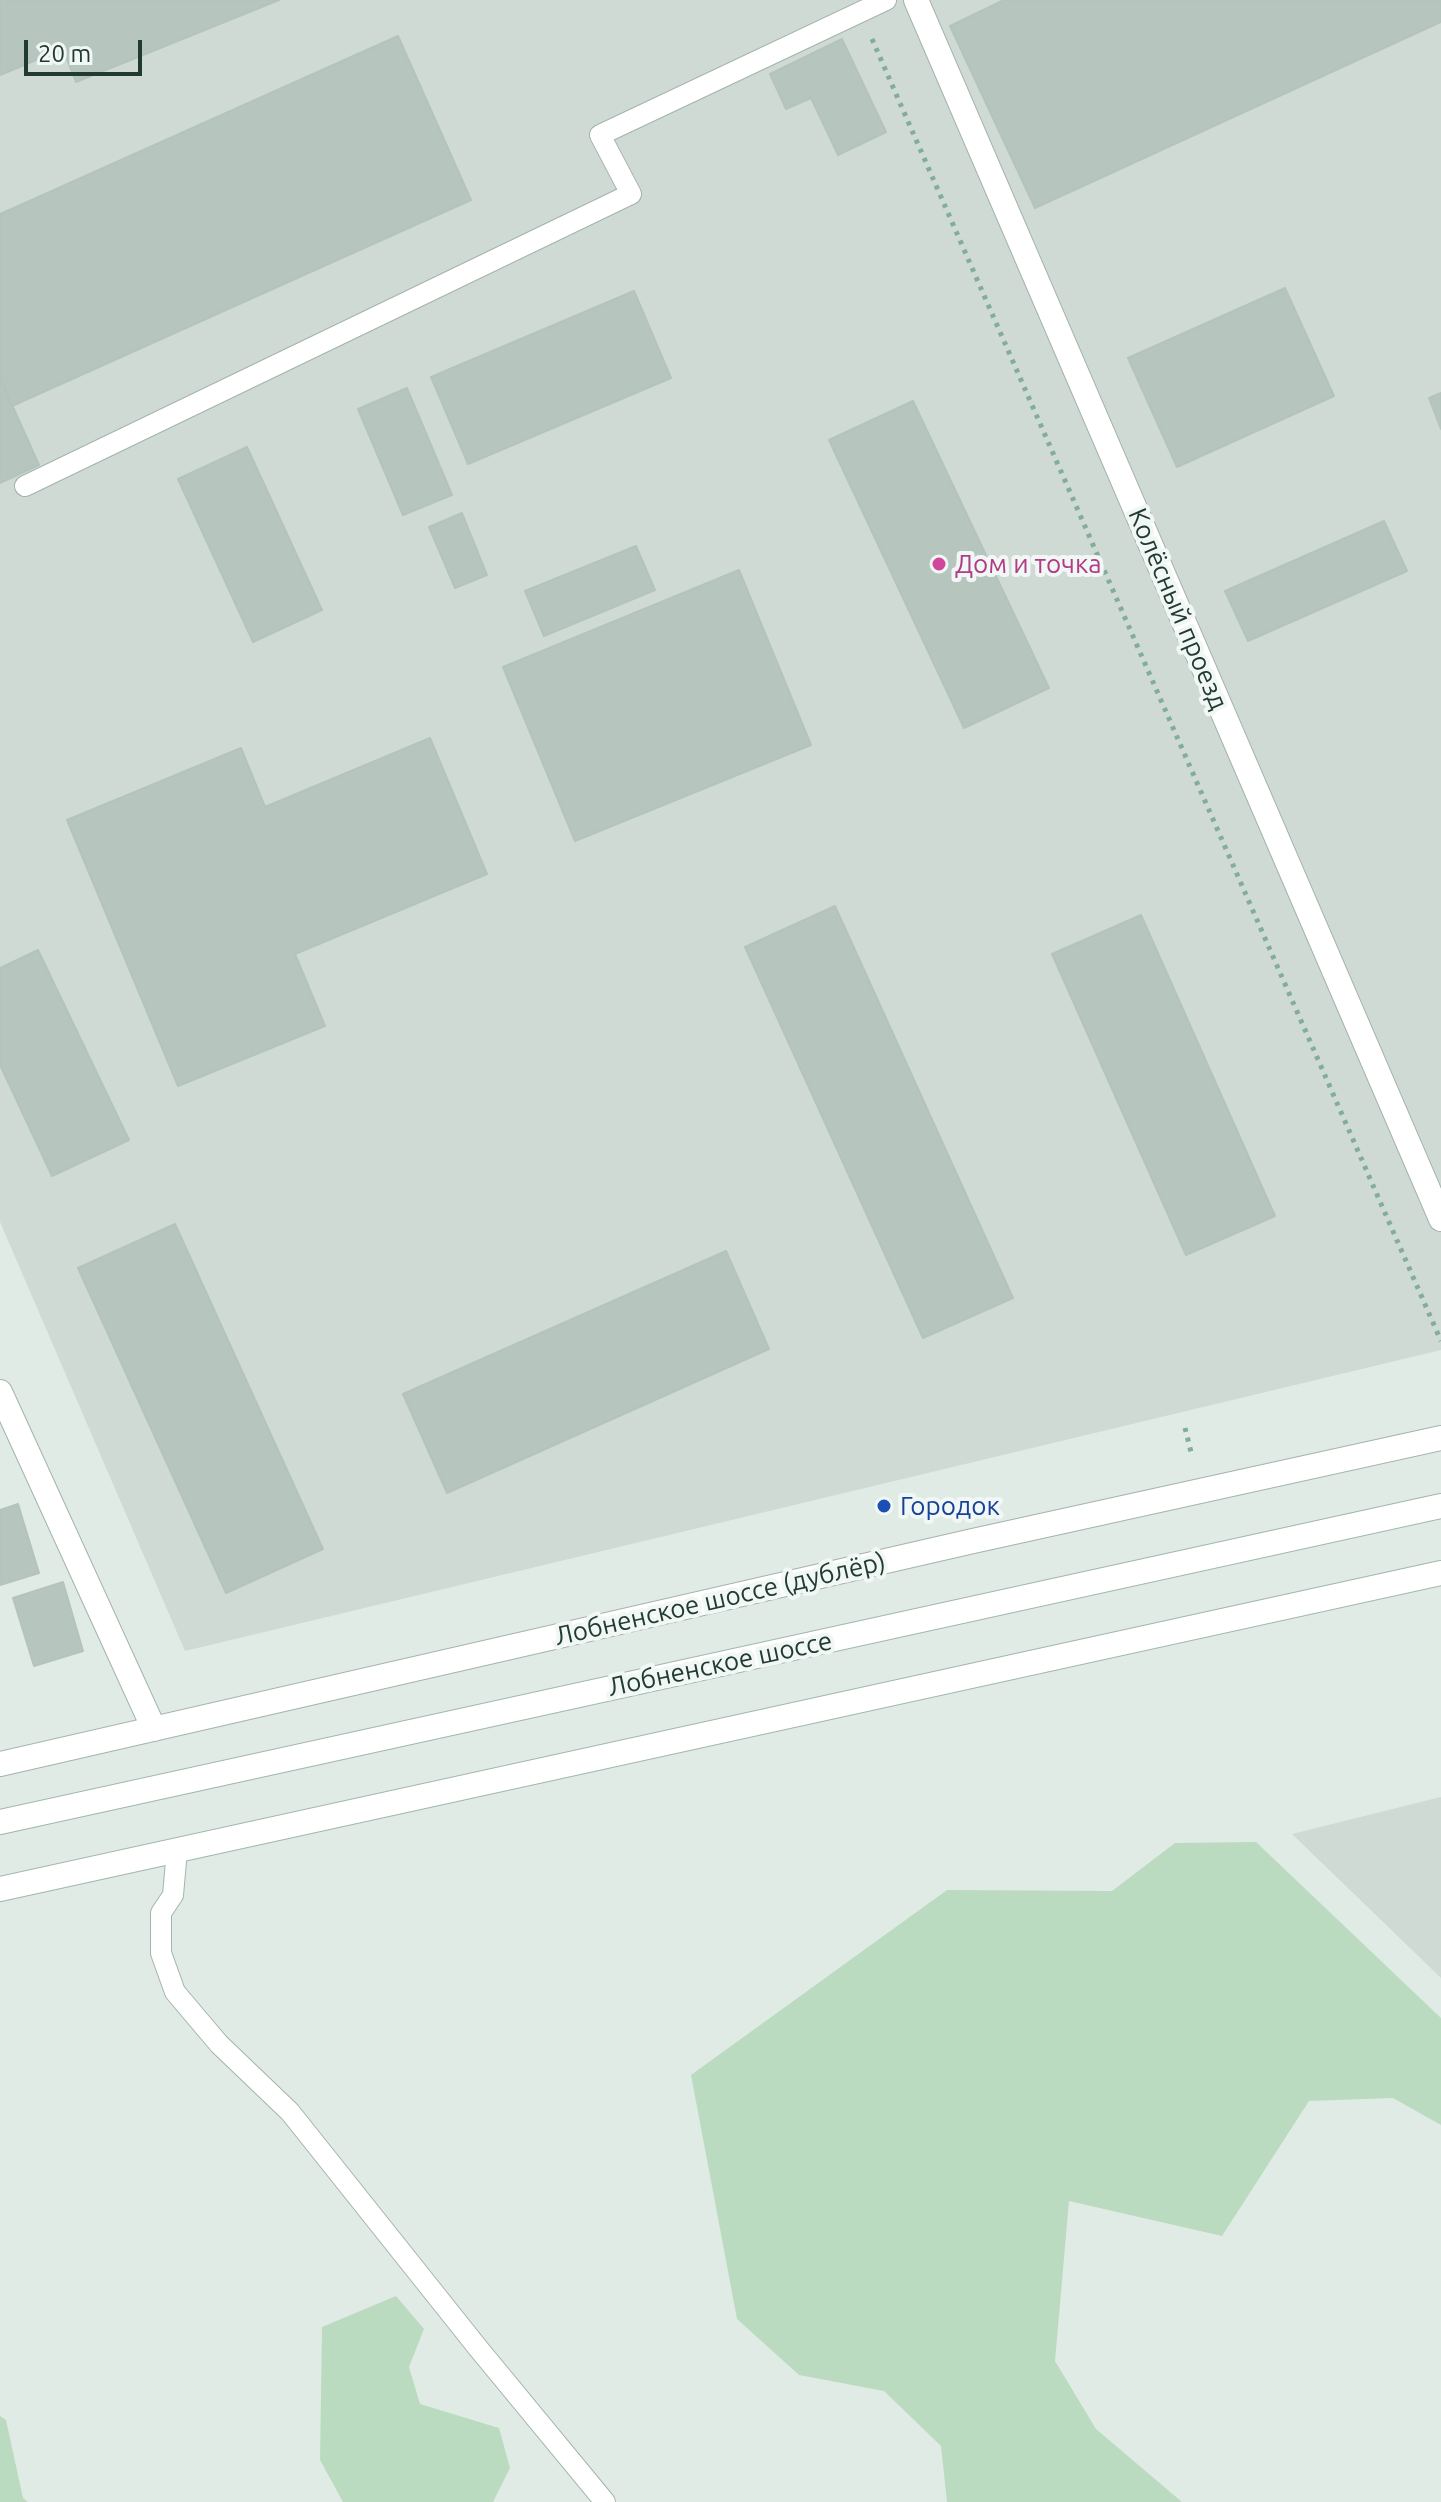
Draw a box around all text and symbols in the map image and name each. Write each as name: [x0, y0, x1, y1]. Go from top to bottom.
scale bar: [28, 24, 146, 74]
text: 20 m: [38, 40, 91, 67]
street label: Колёсный проезд: [1122, 504, 1234, 714]
place label: Дом и точка: [955, 548, 1102, 580]
marker: Дом и точка: [930, 555, 948, 573]
place label: Городок: [900, 1490, 1000, 1522]
marker: Городок: [875, 1497, 893, 1515]
street label: Лобненское шоссе (дублёр): [551, 1546, 889, 1652]
street label: Лобненское шоссе: [605, 1625, 835, 1703]

